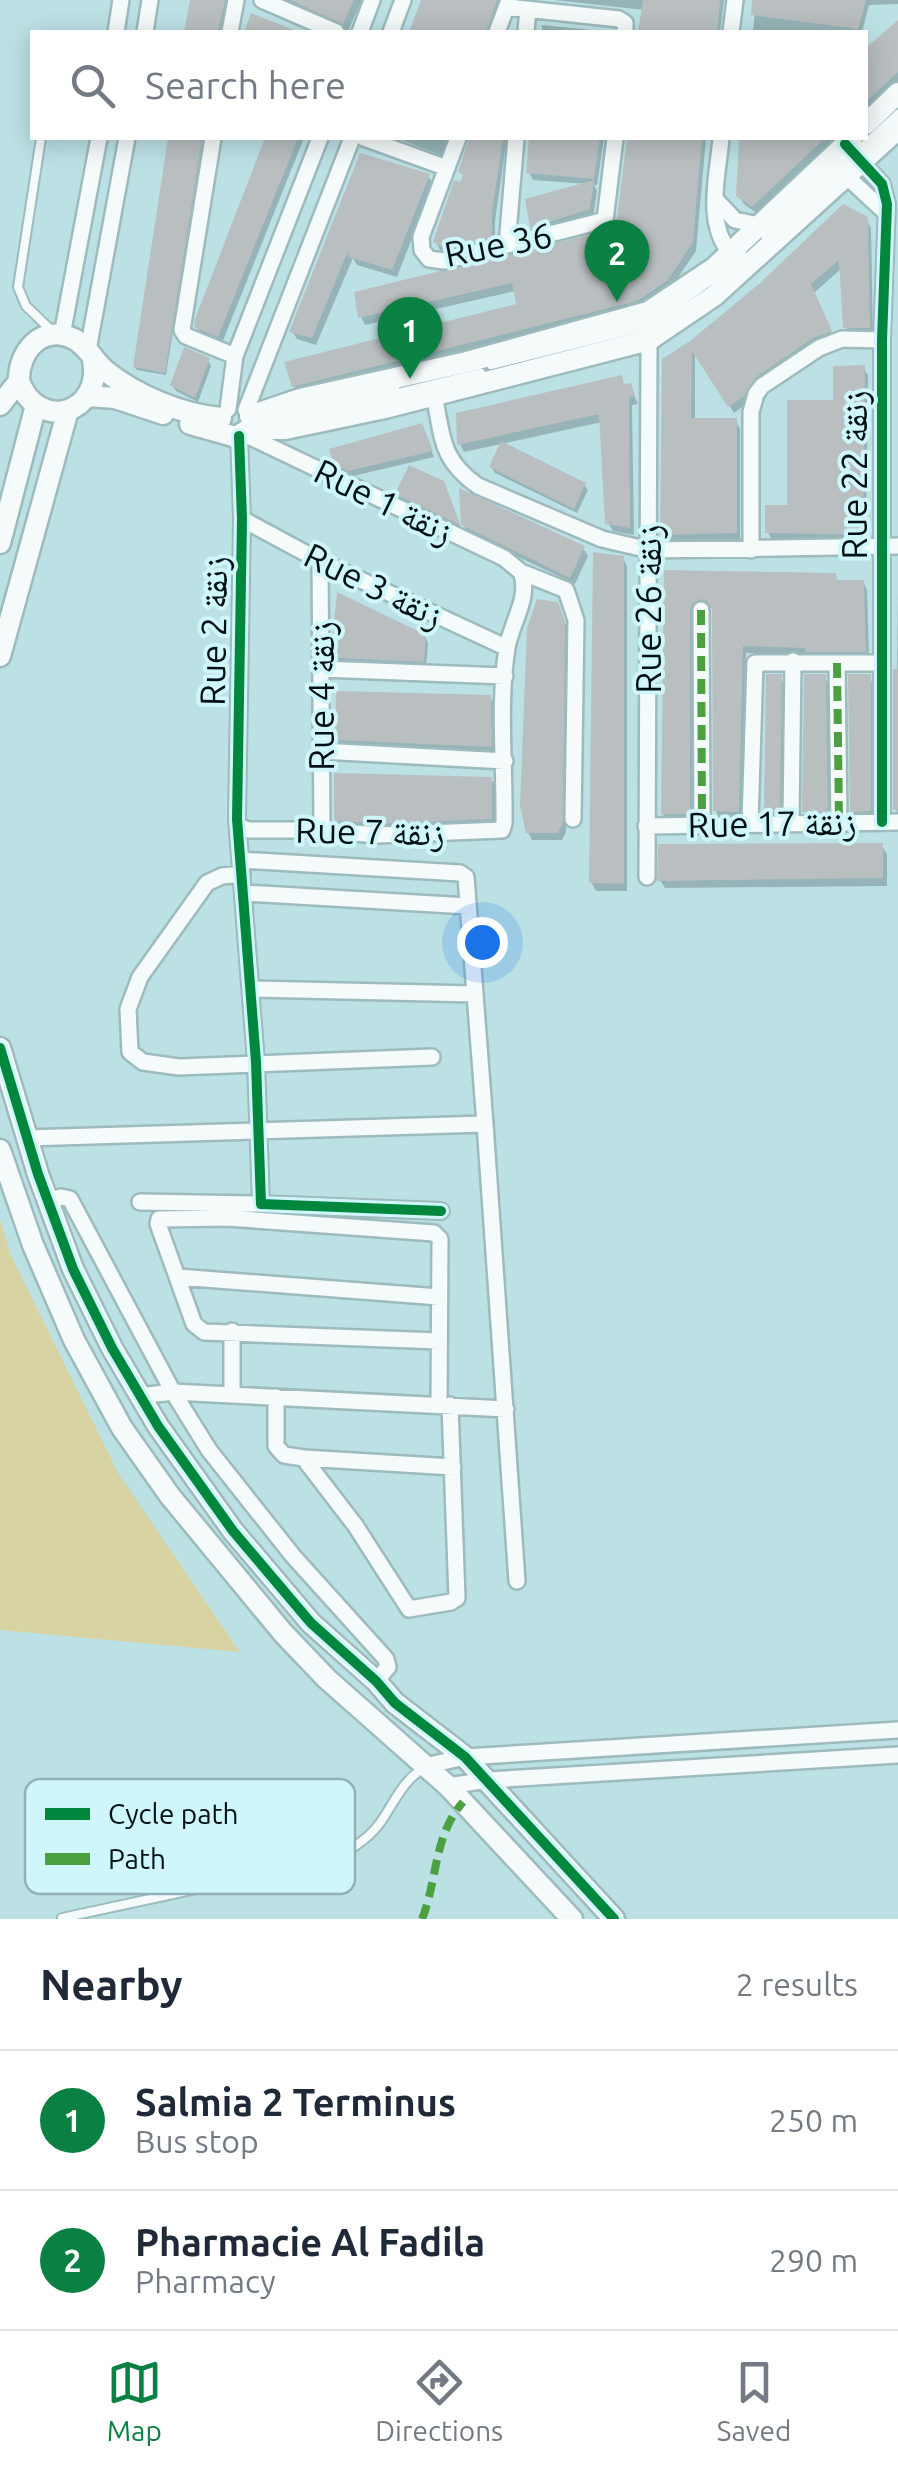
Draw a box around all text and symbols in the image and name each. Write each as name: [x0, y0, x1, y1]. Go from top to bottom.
search box: [30, 30, 868, 140]
icon: search: [65, 58, 120, 113]
text: Search here: [145, 64, 346, 106]
street label: Rue 36: [441, 214, 555, 274]
pin: 2: [584, 220, 650, 302]
pin: 1: [378, 296, 442, 379]
street label: Rue 22 زنقة: [834, 390, 874, 560]
street label: Rue 1 زنقة: [308, 450, 460, 552]
street label: Rue 26 زنقة: [628, 524, 668, 694]
street label: Rue 3 زنقة: [298, 534, 450, 636]
street label: Rue 2 زنقة: [192, 556, 234, 706]
street label: Rue 4 زنقة: [301, 621, 341, 771]
street label: Rue 17 زنقة: [687, 802, 857, 844]
street label: Rue 7 زنقة: [295, 810, 445, 852]
your location: [457, 917, 508, 968]
legend: [25, 1779, 355, 1894]
text: Cycle path: [108, 1798, 239, 1829]
text: Path: [108, 1843, 166, 1874]
text: Nearby: [40, 1961, 183, 2008]
text: 2 results: [736, 1966, 858, 2002]
text: Salmia 2 Terminus: [135, 2081, 456, 2123]
text: 1: [63, 2102, 82, 2138]
text: 250 m: [769, 2102, 858, 2138]
text: Bus stop: [135, 2123, 259, 2159]
text: Pharmacie Al Fadila: [135, 2221, 485, 2263]
text: 2: [63, 2242, 82, 2278]
text: 290 m: [769, 2242, 858, 2278]
text: Pharmacy: [135, 2263, 276, 2299]
tab: Map: [107, 2355, 162, 2446]
tab: Directions: [375, 2355, 503, 2446]
tab: Saved: [717, 2355, 791, 2446]

